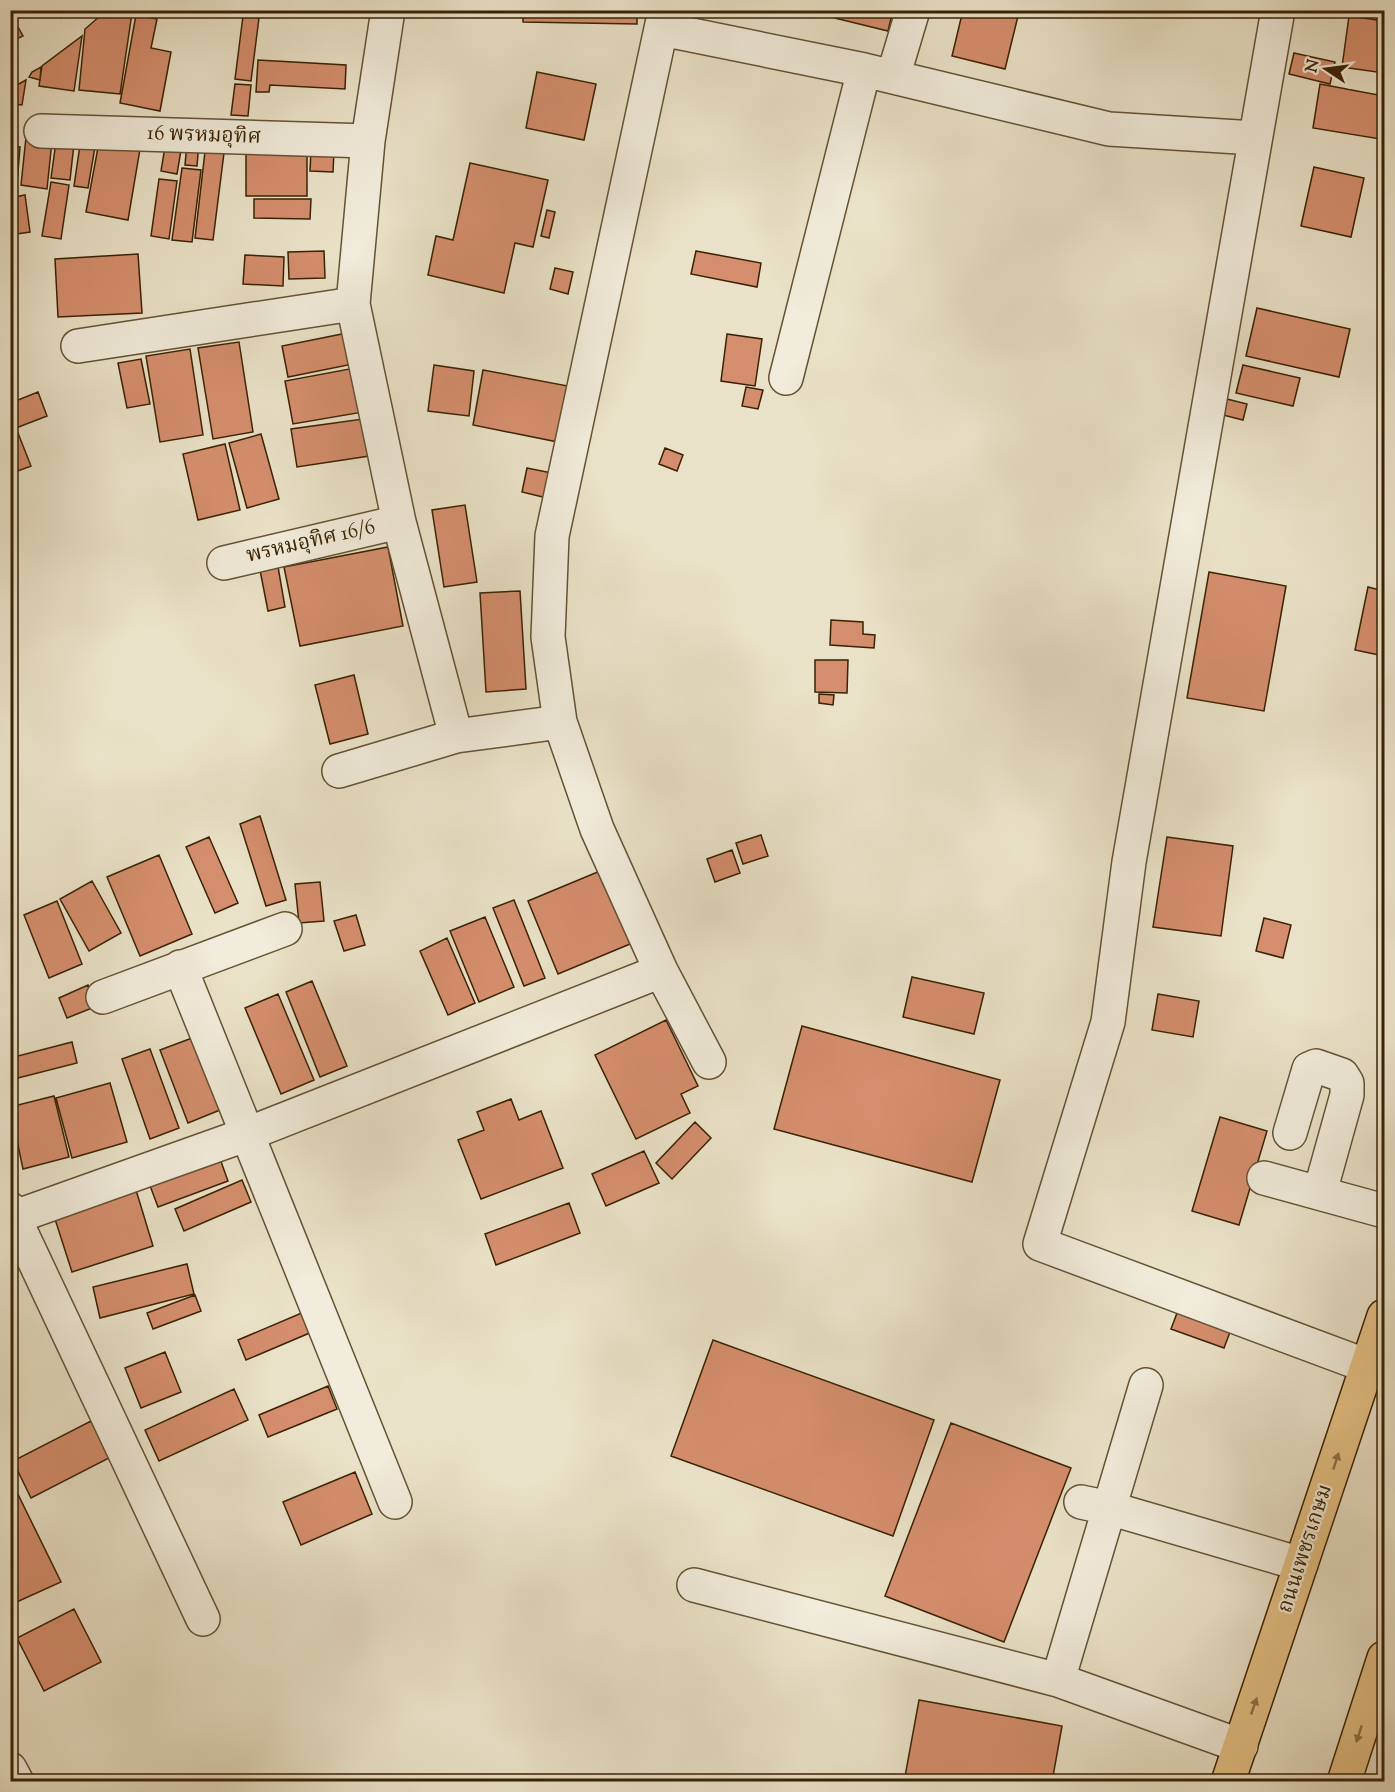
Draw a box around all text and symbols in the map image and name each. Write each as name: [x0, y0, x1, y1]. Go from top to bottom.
north arrow: [1296, 39, 1356, 99]
text: N: [1301, 57, 1327, 75]
street label: 16 พรหมอุทิศ: [146, 119, 262, 153]
street label: พรหมอุทิศ 16/6: [244, 513, 378, 571]
one-way arrow: [1331, 1452, 1341, 1470]
street label: ถนนเพชรเกษม: [1271, 1481, 1341, 1617]
one-way arrow: [1250, 1697, 1259, 1715]
one-way arrow: [1354, 1725, 1364, 1743]

